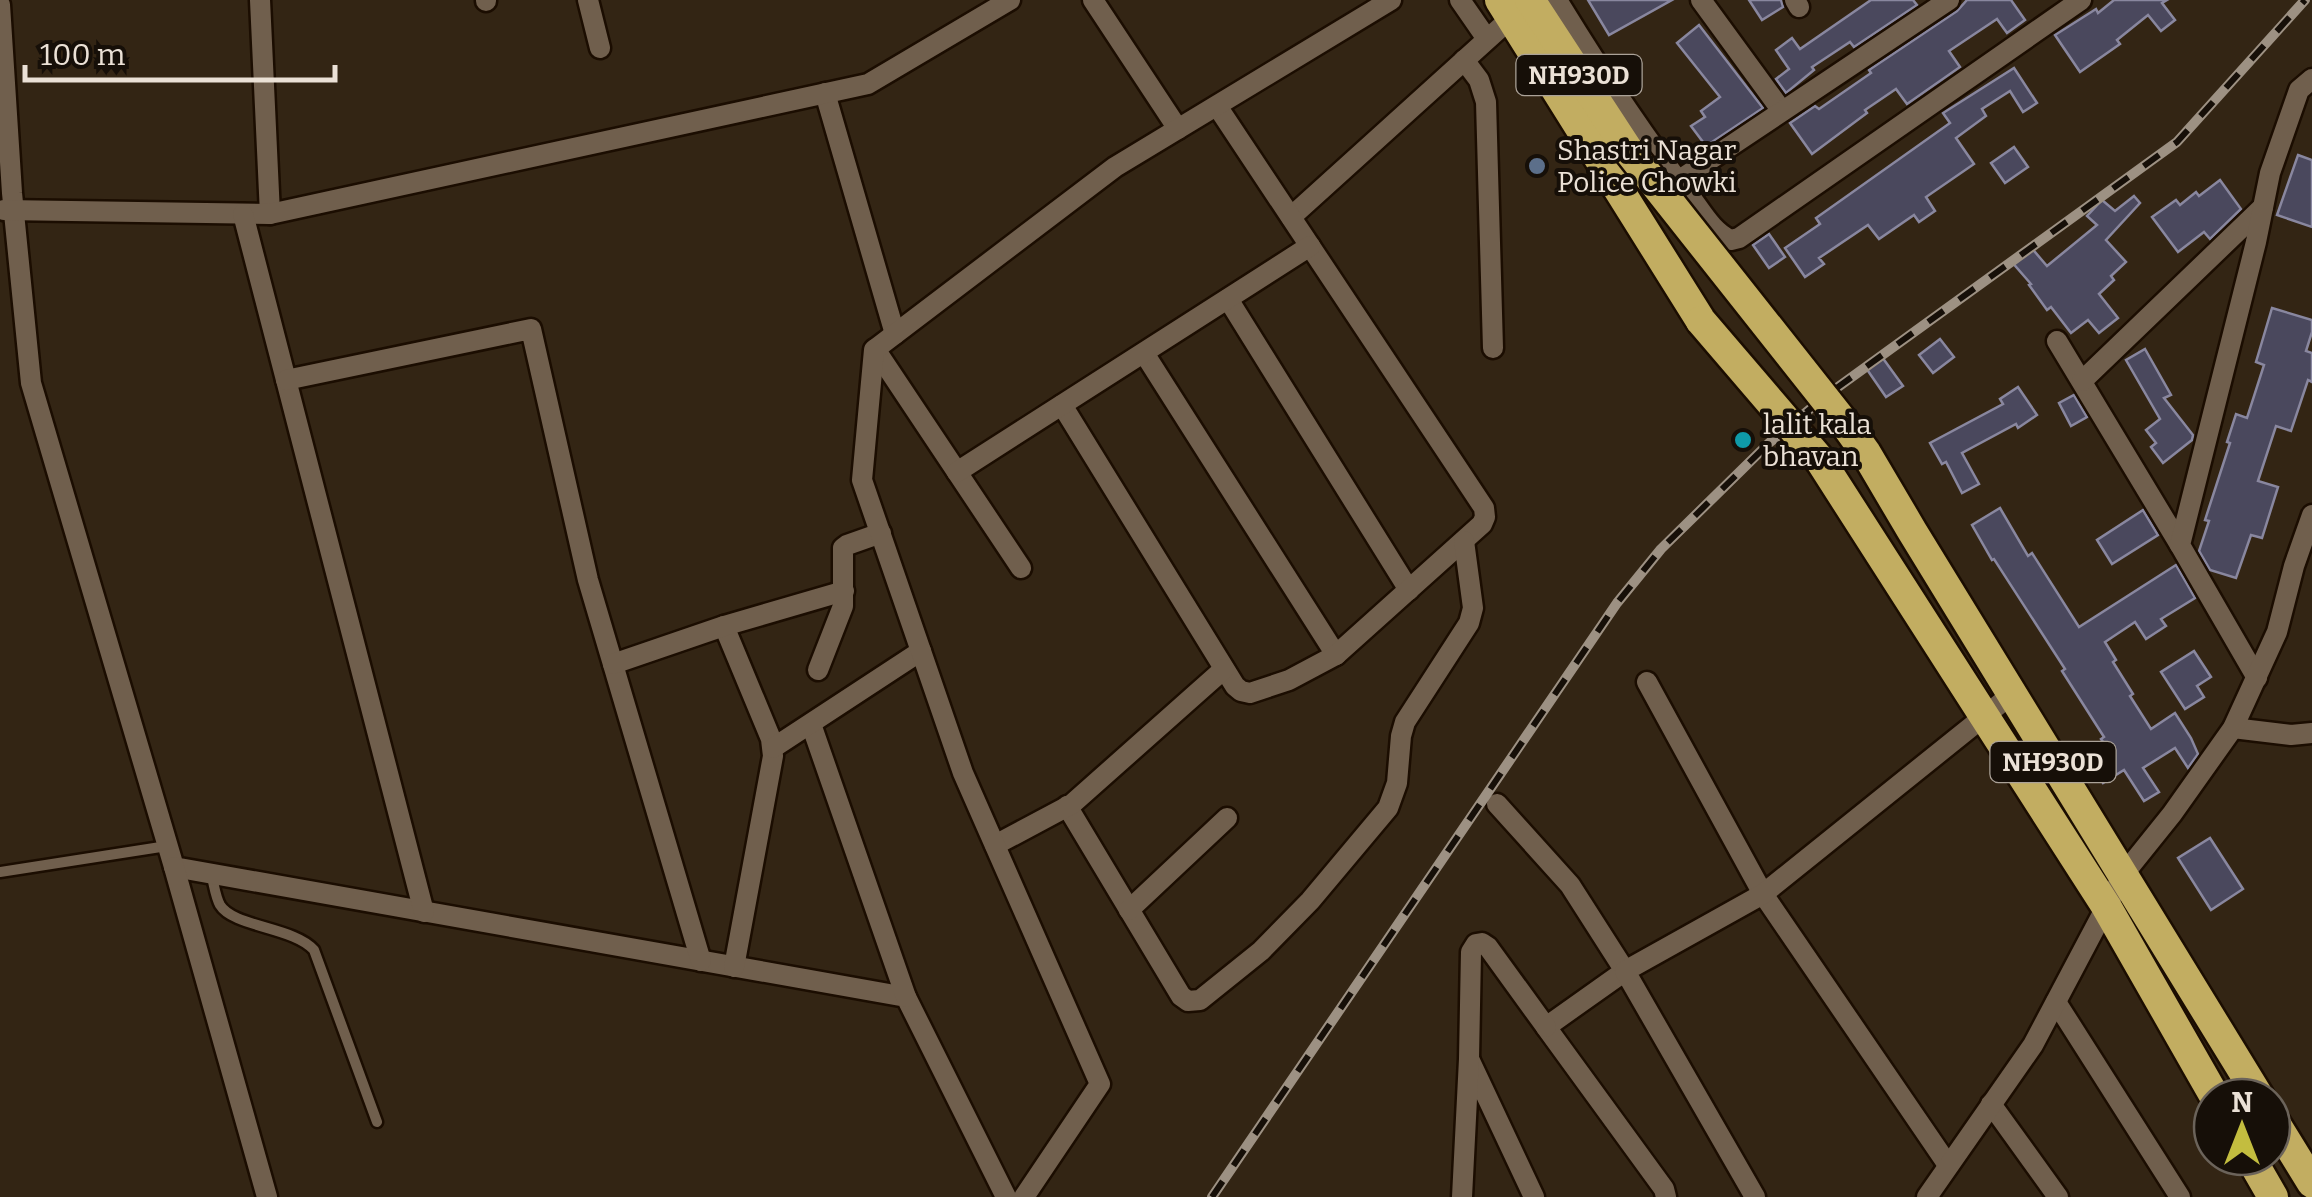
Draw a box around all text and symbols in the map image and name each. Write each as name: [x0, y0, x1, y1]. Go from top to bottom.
scale bar: [25, 20, 335, 82]
text: 100 m: [40, 37, 126, 73]
road number: NH930D: [1516, 55, 1642, 95]
place label: Shastri Nagar Police Chowki: [1557, 134, 1737, 199]
marker: Shastri Nagar Police Chowki: [1526, 155, 1548, 177]
place label: lalit kala bhavan: [1763, 408, 1872, 473]
marker: lalit kala bhavan: [1732, 429, 1754, 451]
road number: NH930D: [1990, 742, 2116, 782]
north arrow: [2192, 1077, 2292, 1177]
text: N: [2231, 1086, 2253, 1119]

